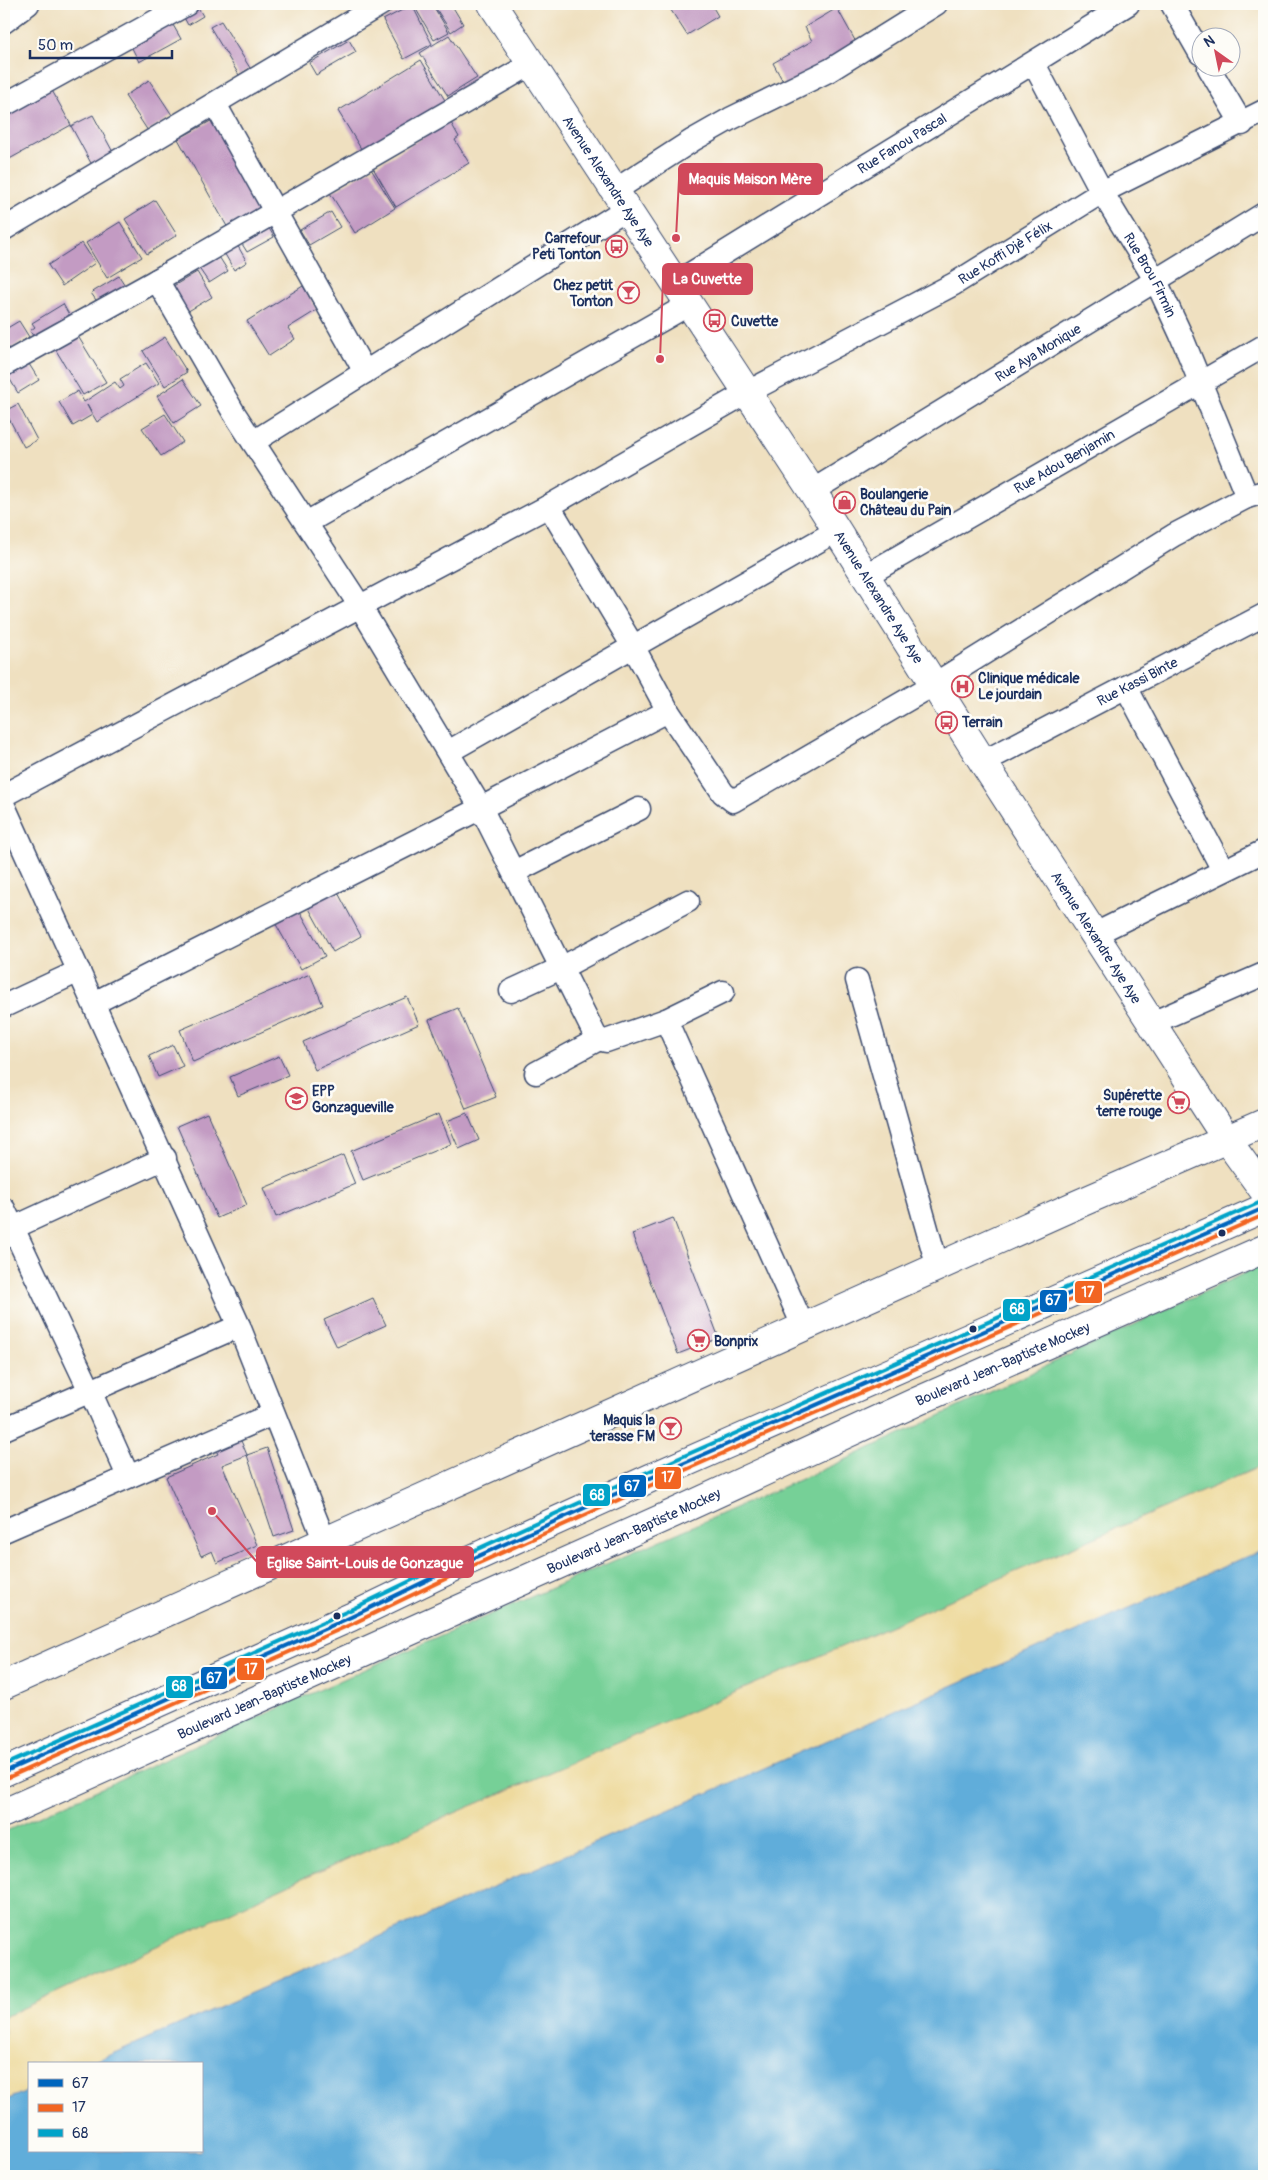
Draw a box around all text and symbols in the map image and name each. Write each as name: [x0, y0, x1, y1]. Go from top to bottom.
scale bar: [30, 28, 172, 60]
north arrow: [1190, 28, 1240, 78]
text: N: [1201, 32, 1218, 51]
text: 50 m: [38, 36, 73, 55]
street label: Rue Fanou Pascal: [854, 109, 950, 177]
street label: Avenue Alexandre Aye Aye: [559, 112, 658, 250]
callout: Maquis Maison Mère: [679, 164, 822, 194]
text: Maquis Maison Mère: [688, 170, 812, 189]
street label: Rue Koffi Djè Félix: [955, 217, 1055, 288]
place label: Carrefour Peti Tonton: [532, 230, 602, 263]
street label: Rue Brou Firmin: [1120, 230, 1180, 320]
bus stop icon: Carrefour Peti Tonton: [605, 234, 629, 258]
callout: La Cuvette: [663, 264, 752, 294]
text: La Cuvette: [672, 270, 742, 289]
place label: Chez petit Tonton: [553, 277, 613, 310]
bar icon: Chez petit Tonton: [617, 281, 641, 305]
bus stop icon: Cuvette: [703, 309, 727, 333]
place label: Cuvette: [731, 313, 779, 330]
street label: Rue Aya Monique: [992, 320, 1084, 385]
street label: Rue Adou Benjamin: [1011, 425, 1118, 497]
place label: Boulangerie Château du Pain: [860, 486, 952, 519]
shop icon: Boulangerie Château du Pain: [832, 490, 856, 514]
street label: Avenue Alexandre Aye Aye: [831, 527, 927, 667]
street label: Rue Kassi Binte: [1094, 653, 1181, 709]
place label: Clinique médicale Le jourdain: [978, 670, 1080, 703]
hospital icon: Clinique médicale Le jourdain: [950, 674, 974, 698]
bus stop icon: Terrain: [934, 710, 958, 734]
place label: Terrain: [961, 714, 1003, 731]
street label: Avenue Alexandre Aye Aye: [1047, 868, 1145, 1007]
place label: EPP Gonzagueville: [312, 1083, 395, 1116]
school or university icon: EPP Gonzagueville: [284, 1087, 308, 1111]
place label: Supérette terre rouge: [1096, 1087, 1163, 1120]
supermarket icon: Supérette terre rouge: [1166, 1091, 1190, 1115]
unlabelled marker: [1217, 1228, 1227, 1238]
line badge: 17: [1074, 1280, 1103, 1304]
text: 17: [1082, 1284, 1095, 1301]
line badge: 67: [1039, 1289, 1068, 1313]
text: 67: [1045, 1292, 1061, 1309]
line badge: 68: [1002, 1298, 1031, 1322]
text: 68: [1009, 1301, 1025, 1318]
street label: Boulevard Jean-Baptiste Mockey: [913, 1318, 1092, 1410]
unlabelled marker: [968, 1324, 978, 1334]
supermarket icon: Bonprix: [686, 1329, 710, 1353]
place label: Bonprix: [714, 1333, 758, 1350]
place label: Maquis la terasse FM: [589, 1412, 655, 1445]
bar icon: Maquis la terasse FM: [659, 1416, 683, 1440]
line badge: 17: [654, 1466, 682, 1490]
text: 17: [662, 1469, 675, 1486]
line badge: 67: [618, 1474, 647, 1498]
text: 67: [624, 1478, 640, 1495]
line badge: 68: [582, 1483, 611, 1507]
street label: Boulevard Jean-Baptiste Mockey: [544, 1484, 723, 1577]
text: 68: [589, 1487, 605, 1504]
callout: Eglise Saint-Louis de Gonzague: [257, 1547, 473, 1577]
text: Eglise Saint-Louis de Gonzague: [267, 1554, 464, 1573]
unlabelled marker: [332, 1611, 342, 1621]
street label: Boulevard Jean-Baptiste Mockey: [175, 1650, 354, 1743]
line badge: 17: [236, 1657, 265, 1681]
text: 17: [245, 1661, 258, 1678]
line badge: 67: [200, 1666, 228, 1690]
text: 67: [206, 1670, 222, 1687]
line badge: 68: [165, 1675, 194, 1699]
text: 68: [171, 1678, 187, 1695]
legend: [28, 2062, 202, 2152]
text: 67: [72, 2074, 89, 2093]
text: 17: [72, 2098, 86, 2117]
text: 68: [72, 2124, 89, 2143]

